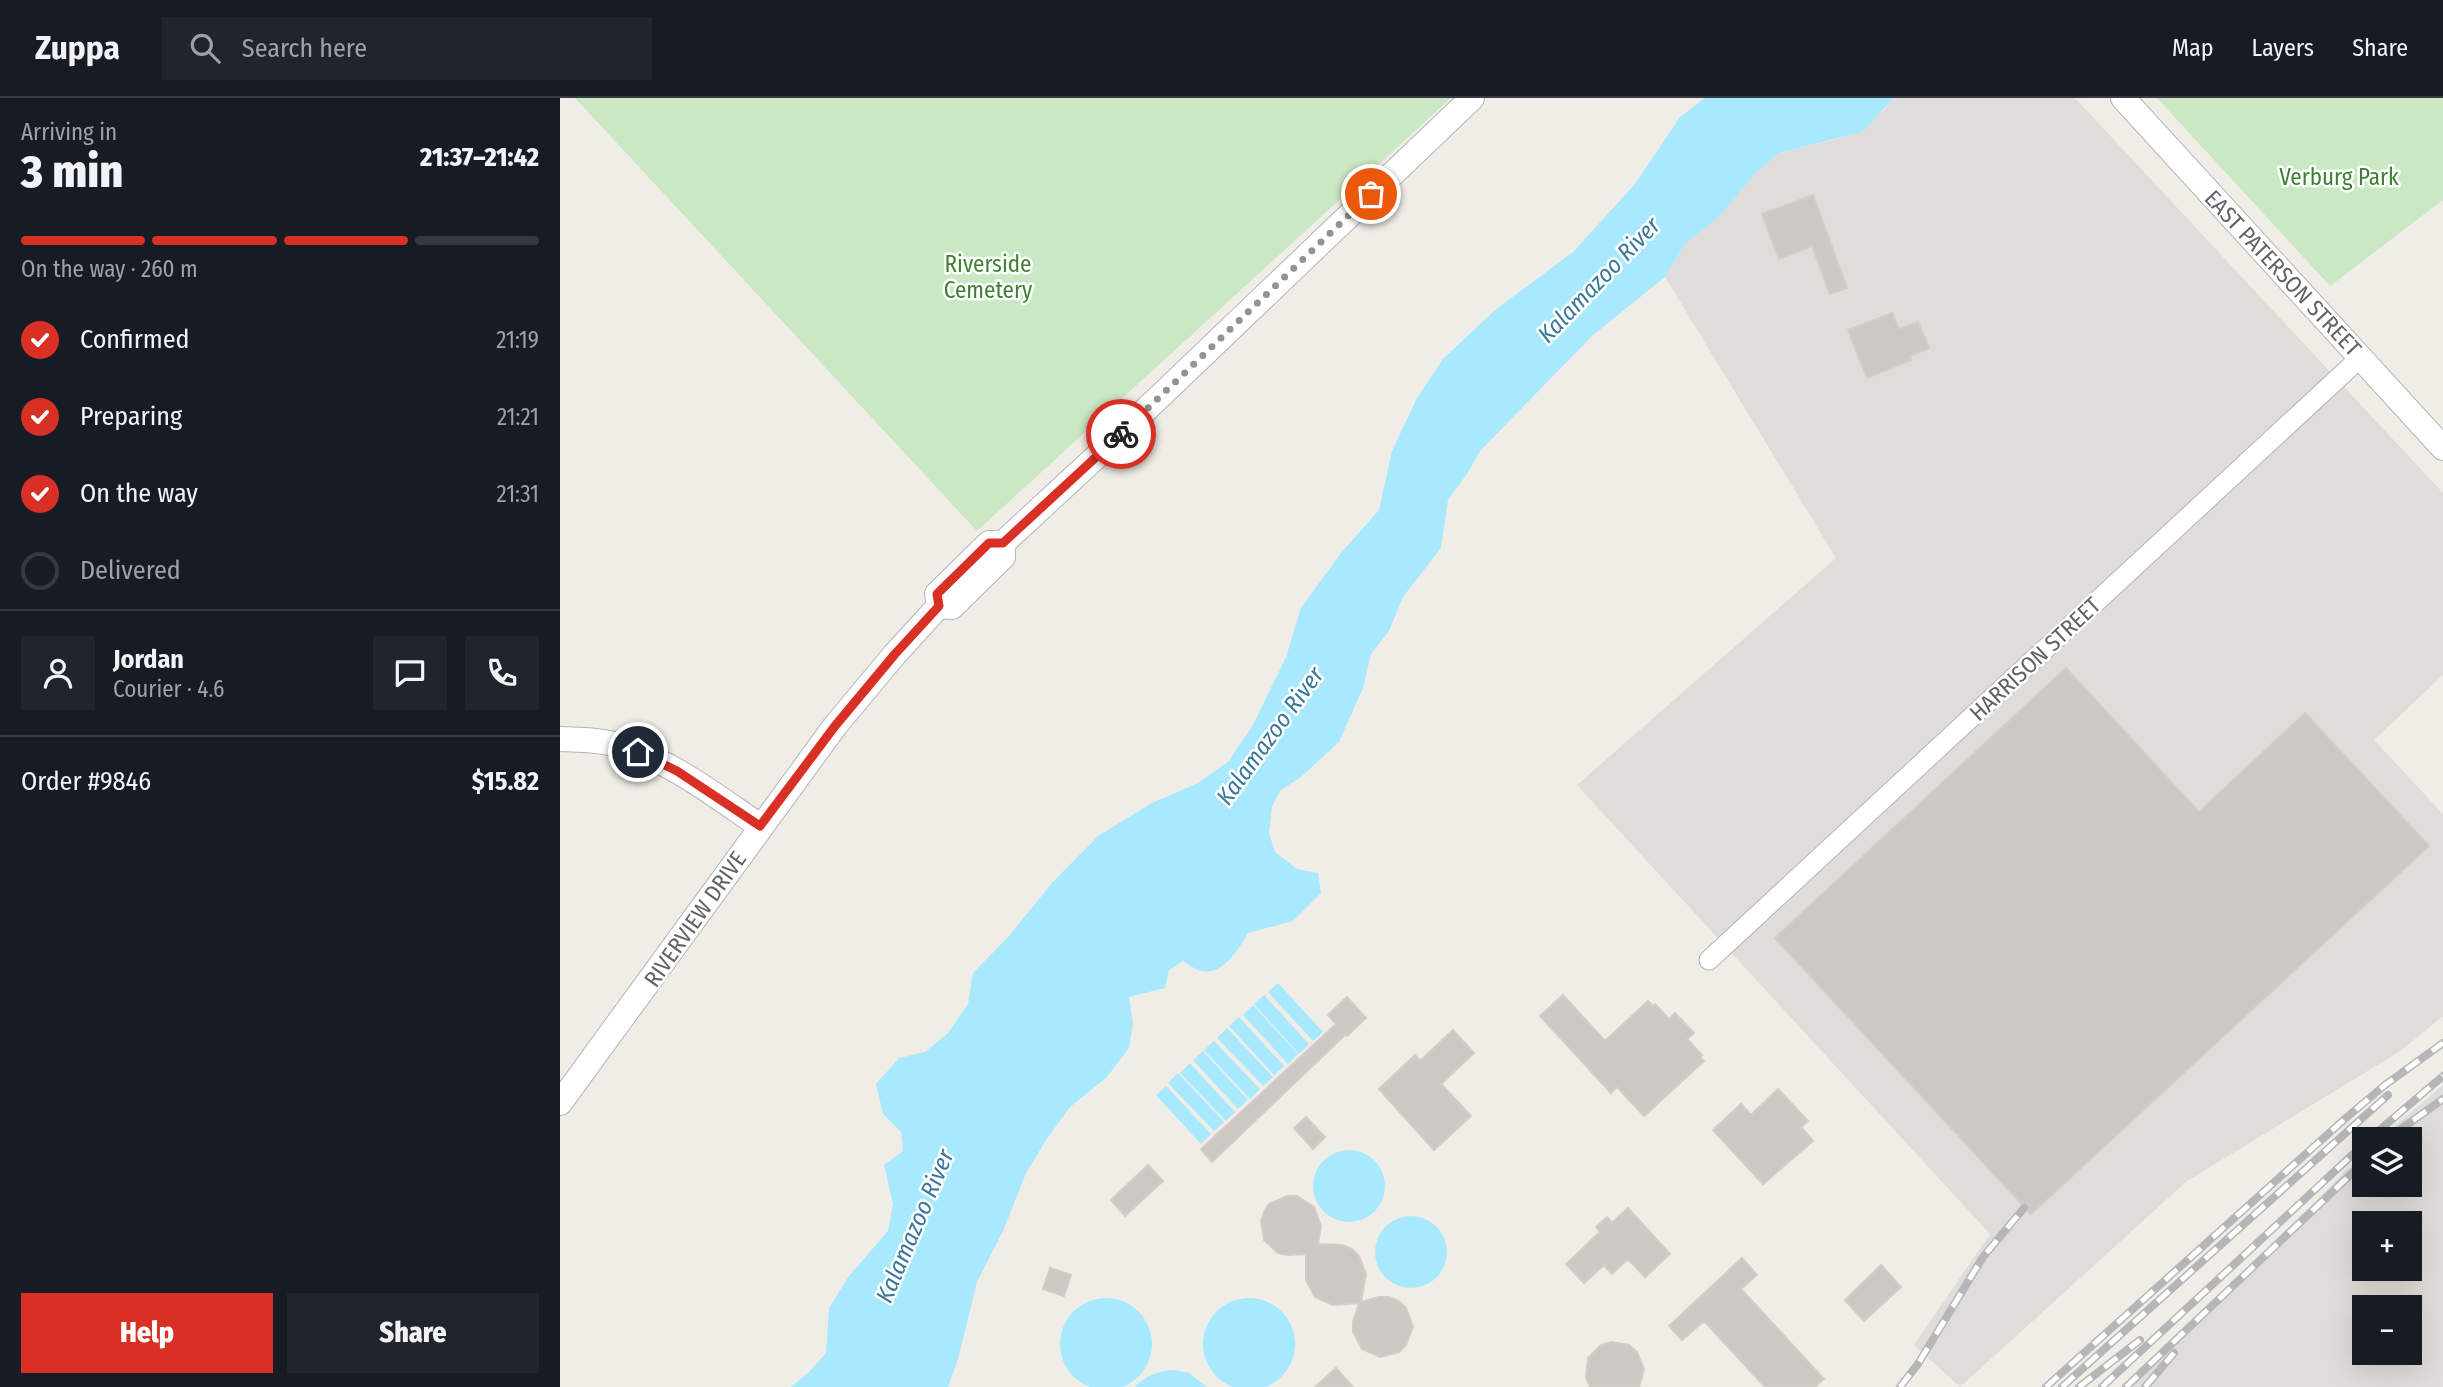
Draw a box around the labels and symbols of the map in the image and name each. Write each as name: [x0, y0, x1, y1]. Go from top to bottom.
park label: Verburg Park: [2279, 163, 2399, 191]
pin: [1341, 164, 1401, 224]
street label: EAST PATERSON STREET: [2199, 184, 2367, 362]
water label: Kalamazoo River: [1532, 211, 1666, 349]
park label: Riverside Cemetery: [944, 250, 1033, 304]
courier: [1086, 399, 1156, 469]
street label: HARRISON STREET: [1964, 591, 2106, 727]
water label: Kalamazoo River: [1211, 661, 1330, 810]
pin: [608, 722, 668, 782]
street label: RIVERVIEW DRIVE: [638, 846, 752, 992]
water label: Kalamazoo River: [870, 1145, 960, 1307]

